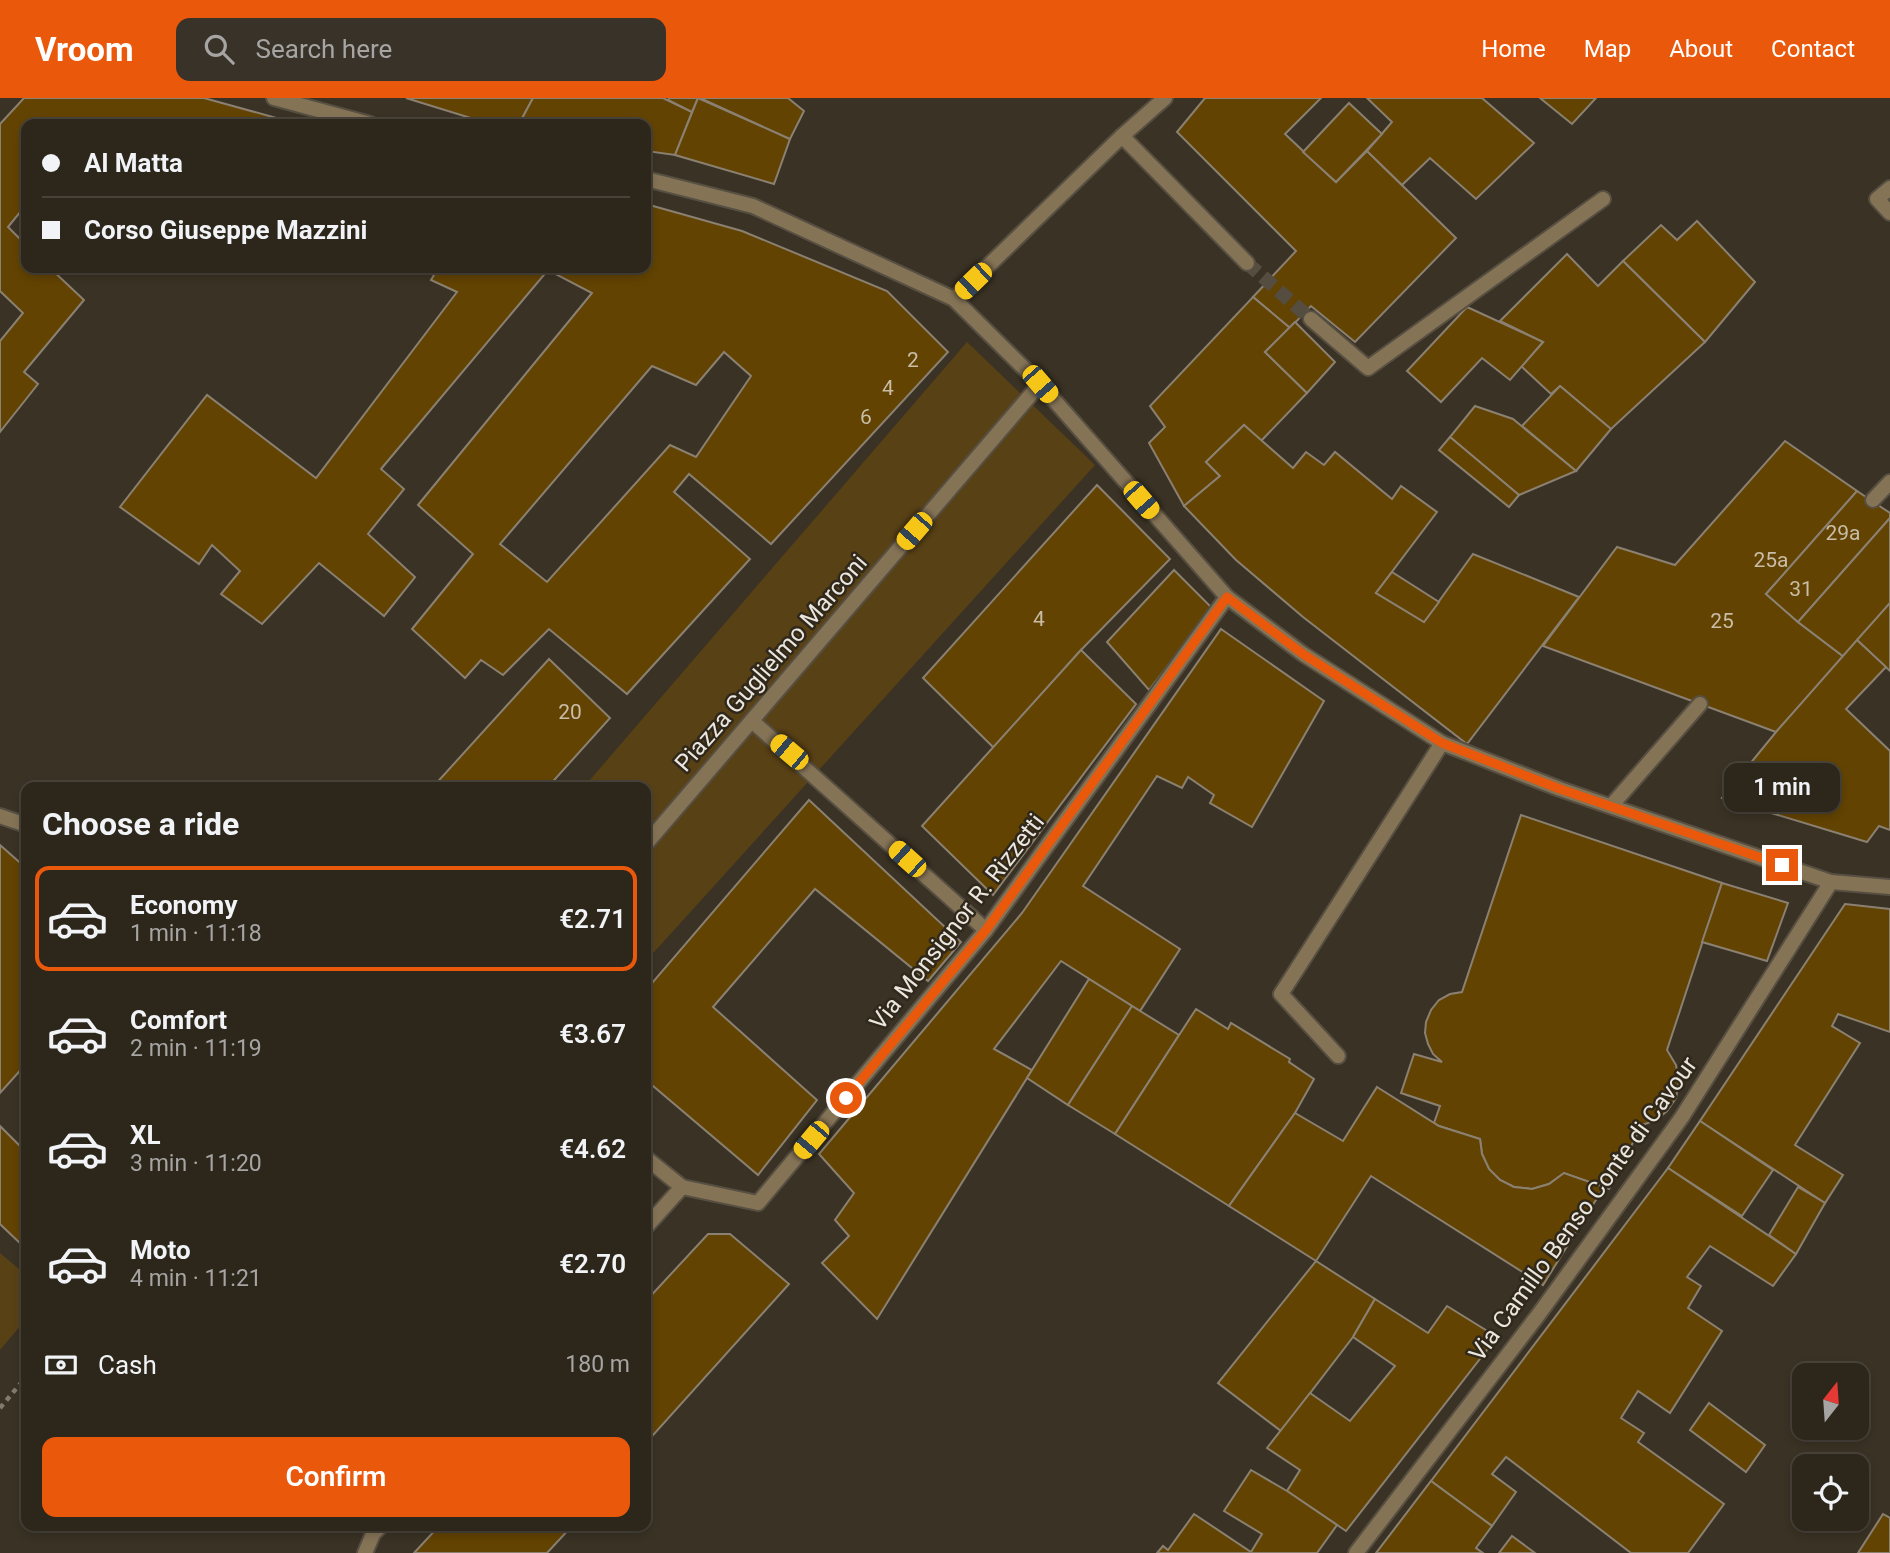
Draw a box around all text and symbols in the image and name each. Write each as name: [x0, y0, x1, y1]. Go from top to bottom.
search box: [176, 18, 666, 81]
text: Vroom: [35, 30, 134, 69]
icon: search: [200, 30, 238, 68]
text: Search here: [256, 34, 392, 64]
text: Home: [1481, 35, 1546, 63]
text: Map: [1584, 35, 1631, 63]
text: About: [1669, 35, 1733, 63]
text: Contact: [1771, 35, 1855, 63]
text: Al Matta: [84, 148, 183, 178]
text: Corso Giuseppe Mazzini: [84, 215, 368, 245]
car: [951, 259, 996, 303]
house number: 2: [907, 348, 919, 372]
car: [1019, 361, 1062, 407]
house number: 4: [882, 376, 894, 400]
house number: 6: [860, 405, 872, 429]
car: [1120, 477, 1163, 523]
car: [893, 508, 936, 554]
house number: 29a: [1825, 521, 1861, 545]
house number: 25a: [1753, 548, 1789, 572]
street label: Piazza Guglielmo Marconi: [669, 549, 873, 777]
house number: 31: [1789, 577, 1813, 601]
house number: 4: [1033, 607, 1045, 631]
house number: 25: [1710, 609, 1734, 633]
house number: 20: [558, 700, 582, 724]
car: [767, 730, 812, 774]
callout: 1 min: [1724, 764, 1840, 812]
text: 1 min: [1753, 774, 1811, 801]
text: Choose a ride: [42, 805, 239, 843]
street label: Via Monsignor R. Rizzetti: [864, 808, 1050, 1036]
car: [885, 837, 930, 881]
route end: [1766, 849, 1798, 881]
icon: car: [46, 887, 109, 950]
text: Economy: [130, 890, 237, 920]
text: €2.71: [559, 904, 626, 934]
text: 1 min · 11:18: [130, 920, 262, 947]
icon: car: [46, 1002, 109, 1065]
text: Comfort: [130, 1005, 227, 1035]
text: €3.67: [559, 1019, 626, 1049]
text: 2 min · 11:19: [130, 1035, 262, 1062]
street label: Via Camillo Benso Conte di Cavour: [1463, 1051, 1703, 1367]
route start: [830, 1082, 862, 1114]
icon: car: [46, 1117, 109, 1180]
car: [790, 1117, 833, 1163]
text: XL: [130, 1120, 161, 1150]
text: €4.62: [559, 1134, 626, 1164]
text: 3 min · 11:20: [130, 1150, 262, 1177]
icon: car: [46, 1232, 109, 1295]
text: Moto: [130, 1235, 191, 1265]
text: €2.70: [559, 1249, 626, 1279]
text: 4 min · 11:21: [130, 1265, 262, 1292]
icon: cash: [42, 1346, 80, 1384]
text: Cash: [98, 1350, 157, 1380]
text: 180 m: [565, 1351, 630, 1378]
north arrow: [1792, 1363, 1869, 1440]
map controls: [1792, 1363, 1869, 1531]
button: Confirm: [42, 1437, 630, 1517]
button: locate: [1792, 1454, 1869, 1531]

